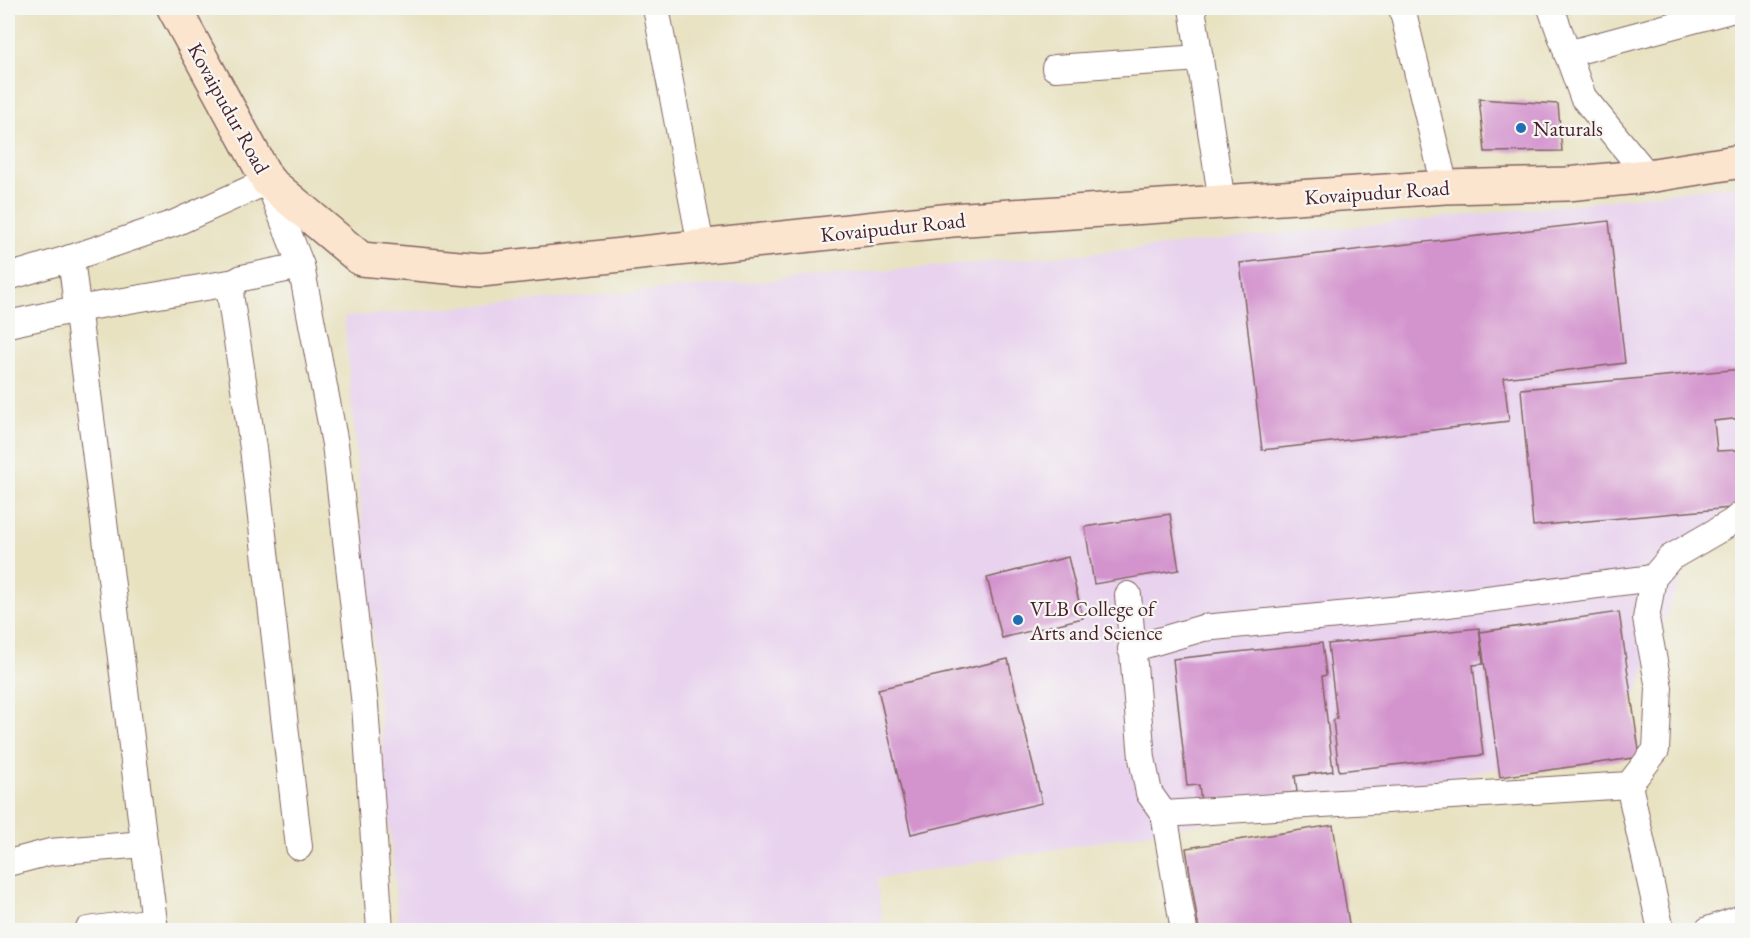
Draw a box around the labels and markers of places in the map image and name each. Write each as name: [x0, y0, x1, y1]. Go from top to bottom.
place label: Naturals: [1533, 115, 1603, 142]
marker: Naturals: [1514, 121, 1528, 135]
place label: VLB College of Arts and Science: [1029, 595, 1162, 646]
marker: VLB College of Arts and Science: [1011, 613, 1025, 627]

